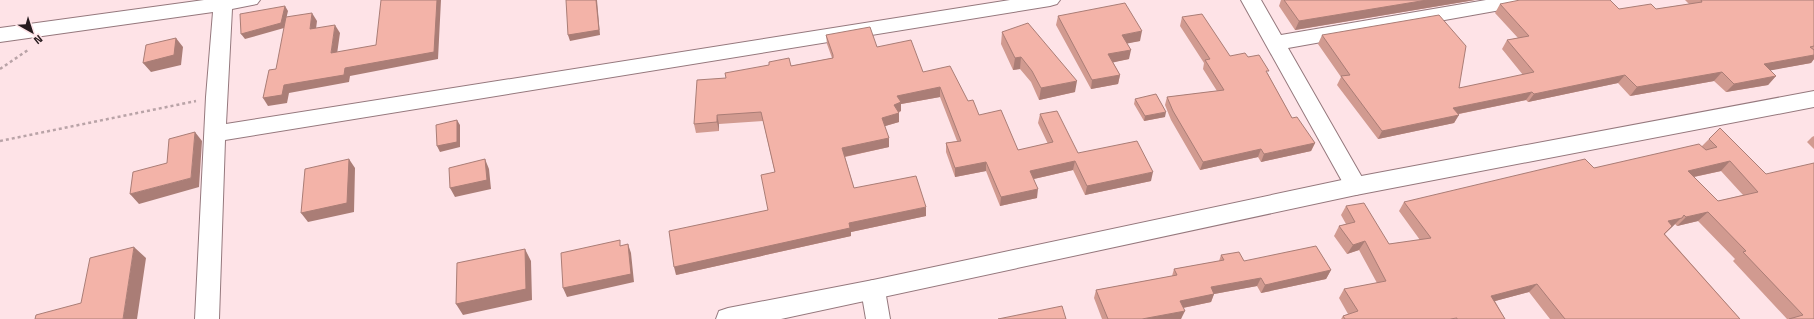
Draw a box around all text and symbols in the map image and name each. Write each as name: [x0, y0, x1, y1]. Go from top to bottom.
north arrow: [12, 12, 52, 52]
text: N: [30, 31, 46, 48]

